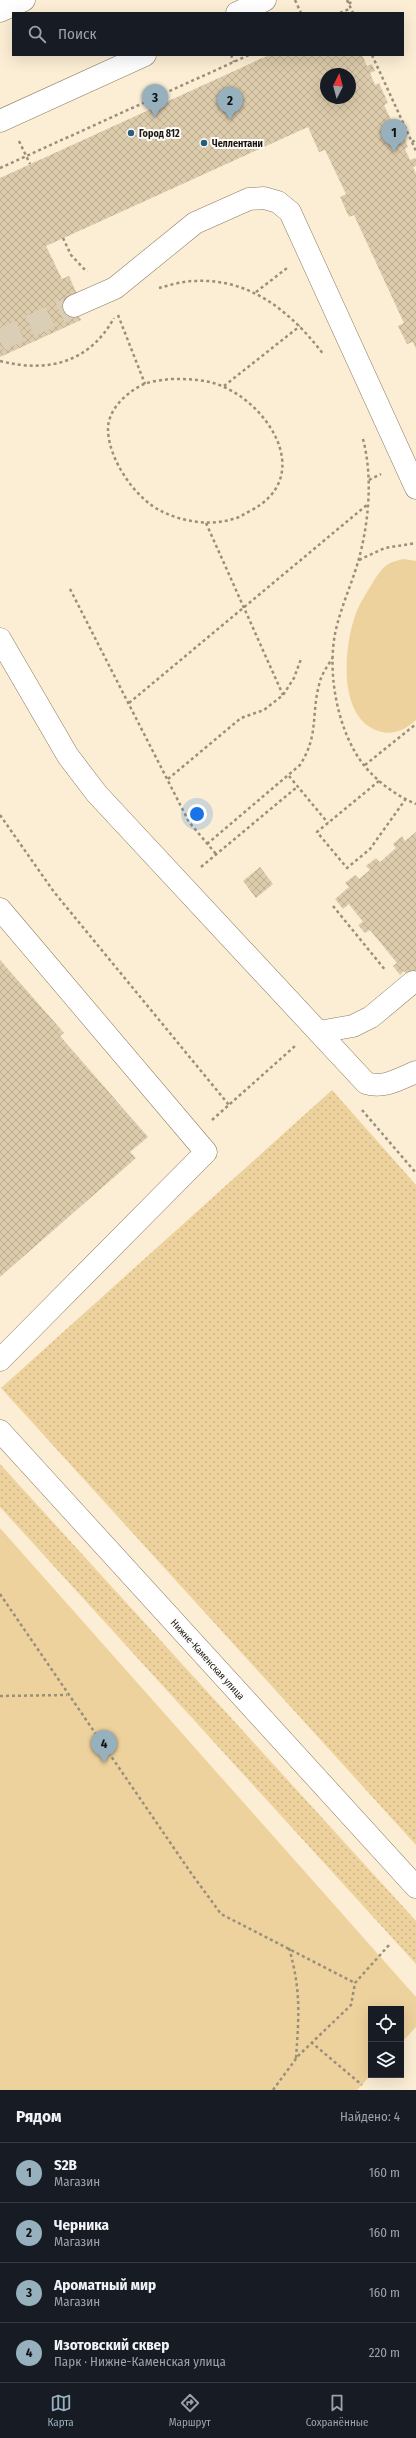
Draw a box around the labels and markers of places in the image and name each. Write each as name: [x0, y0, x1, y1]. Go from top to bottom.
pin: 3: [142, 84, 168, 117]
pin: 2: [217, 87, 243, 120]
pin: 1: [381, 119, 407, 152]
marker: Город 812: [126, 128, 136, 138]
place label: Город 812: [139, 128, 180, 140]
marker: Челлентани: [199, 138, 209, 148]
place label: Челлентани: [212, 138, 263, 150]
pin: 4: [91, 1730, 117, 1763]

